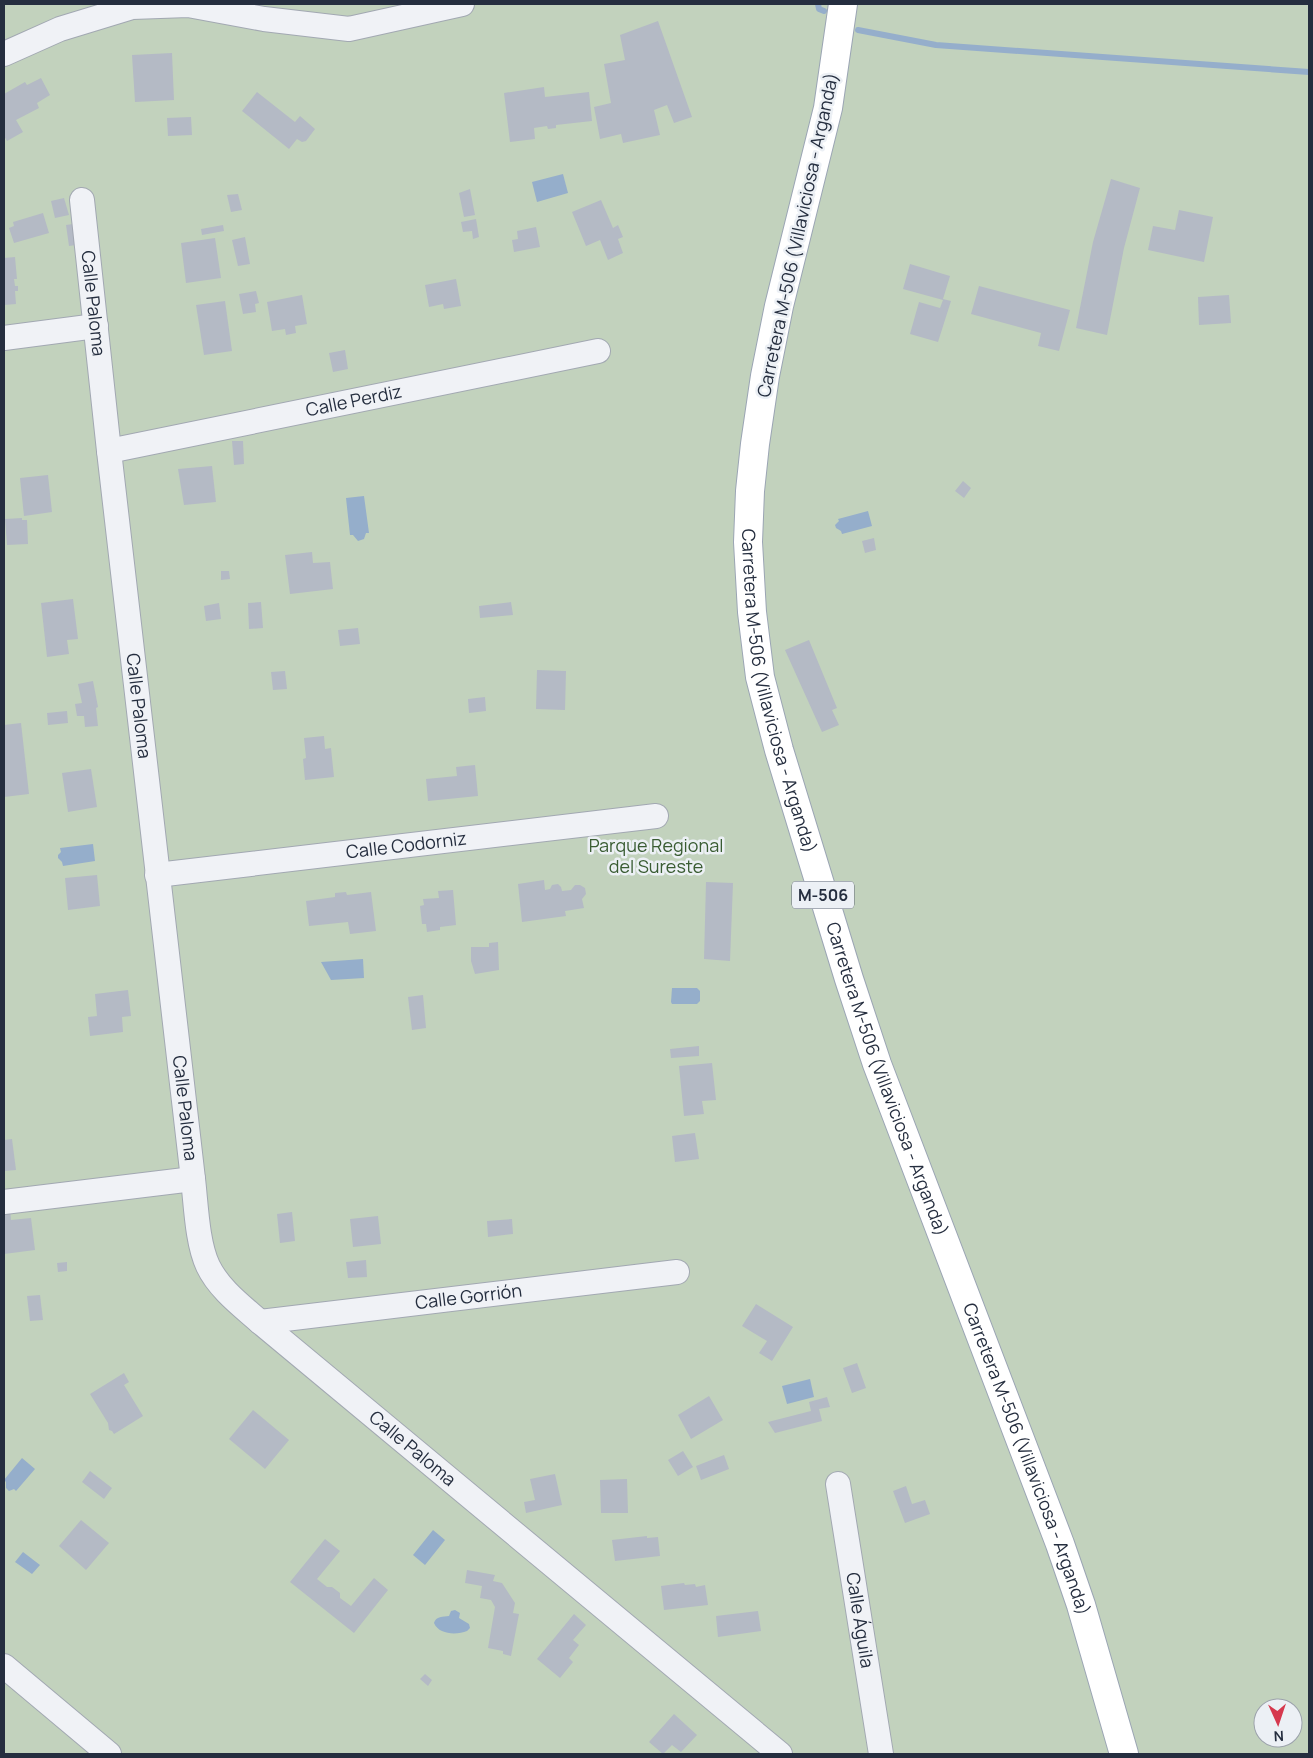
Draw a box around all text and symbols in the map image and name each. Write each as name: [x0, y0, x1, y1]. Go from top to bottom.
street label: Carretera M-506 (Villaviciosa - Arganda): [751, 70, 843, 399]
street label: Calle Paloma: [77, 249, 112, 357]
street label: Calle Perdiz: [304, 378, 404, 421]
street label: Carretera M-506 (Villaviciosa - Arganda): [737, 528, 823, 856]
street label: Calle Paloma: [121, 652, 157, 760]
street label: Calle Codorniz: [345, 825, 468, 864]
park label: Parque Regional del Sureste: [589, 833, 723, 878]
road number: M-506: [792, 882, 854, 908]
street label: Carretera M-506 (Villaviciosa - Arganda): [821, 919, 954, 1239]
street label: Calle Paloma: [168, 1054, 204, 1162]
street label: Calle Gorrión: [414, 1278, 523, 1314]
street label: Carretera M-506 (Villaviciosa - Arganda): [958, 1299, 1096, 1618]
street label: Calle Paloma: [365, 1405, 461, 1491]
street label: Calle Águila: [841, 1571, 880, 1670]
north arrow: [1253, 1698, 1303, 1748]
text: N: [1273, 1727, 1284, 1746]

